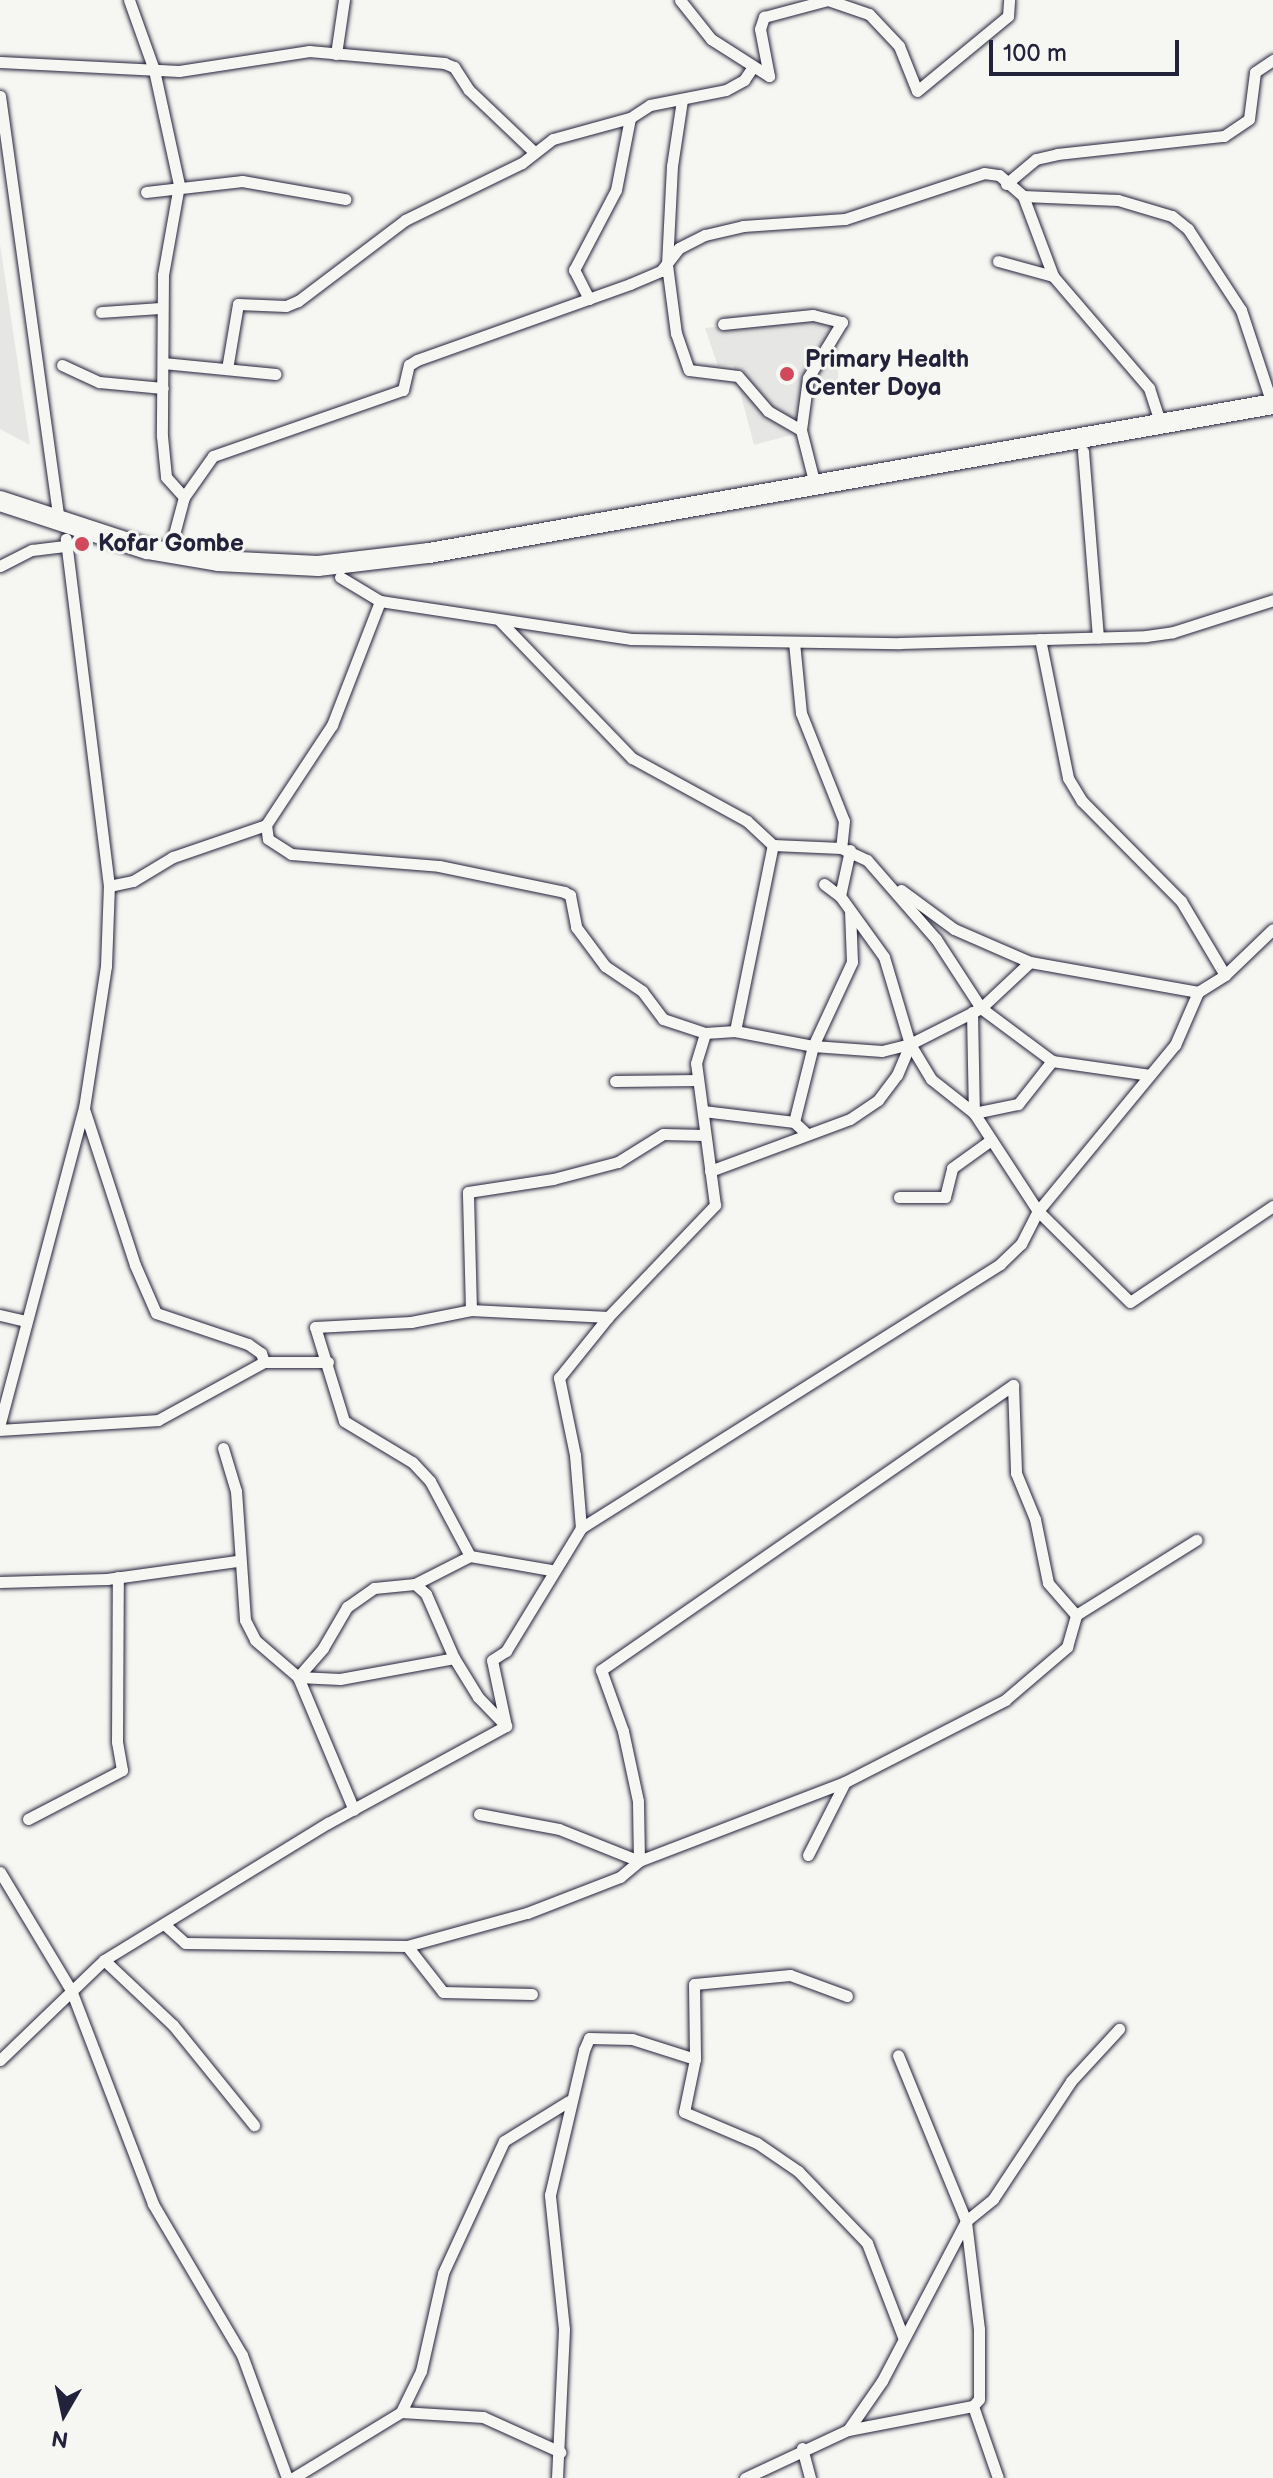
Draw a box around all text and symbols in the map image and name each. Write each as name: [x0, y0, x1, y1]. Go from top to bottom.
scale bar: [993, 24, 1183, 74]
text: 100 m: [1003, 39, 1067, 68]
place label: Primary Health Center Doya: [805, 346, 970, 402]
marker: Primary Health Center Doya: [776, 363, 798, 385]
place label: Kofar Gombe: [98, 530, 244, 558]
marker: Kofar Gombe: [73, 535, 91, 553]
north arrow: [24, 2374, 104, 2454]
text: N: [50, 2424, 70, 2453]

